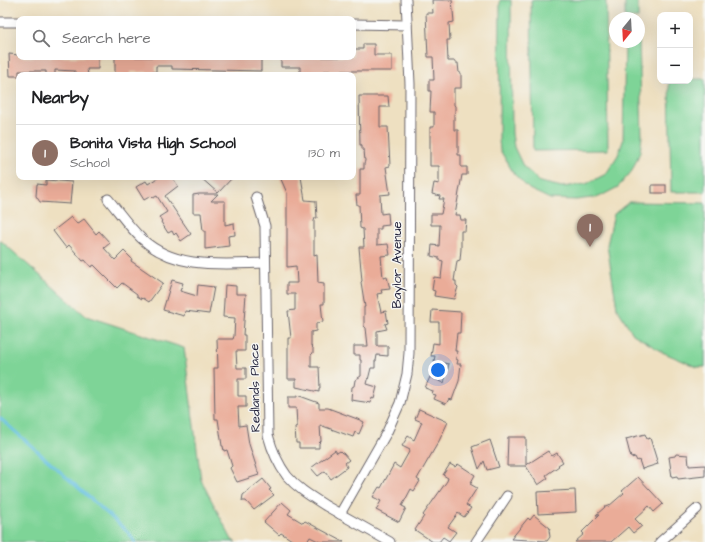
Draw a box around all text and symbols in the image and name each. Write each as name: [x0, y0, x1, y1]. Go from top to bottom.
north arrow: [609, 12, 645, 48]
map controls: [657, 12, 693, 84]
button: +: [657, 12, 693, 48]
search box: [16, 16, 356, 60]
icon: search: [30, 27, 52, 49]
text: Search here: [62, 28, 151, 49]
button: −: [657, 48, 693, 84]
text: Nearby: [32, 86, 89, 110]
text: Bonita Vista High School: [70, 133, 236, 154]
text: 1: [44, 144, 46, 162]
text: 130 m: [308, 144, 340, 162]
text: School: [70, 154, 110, 172]
pin: 1: [577, 214, 603, 247]
street label: Baylor Avenue: [388, 222, 407, 308]
street label: Redlands Place: [245, 343, 265, 433]
your location: [428, 360, 448, 380]

